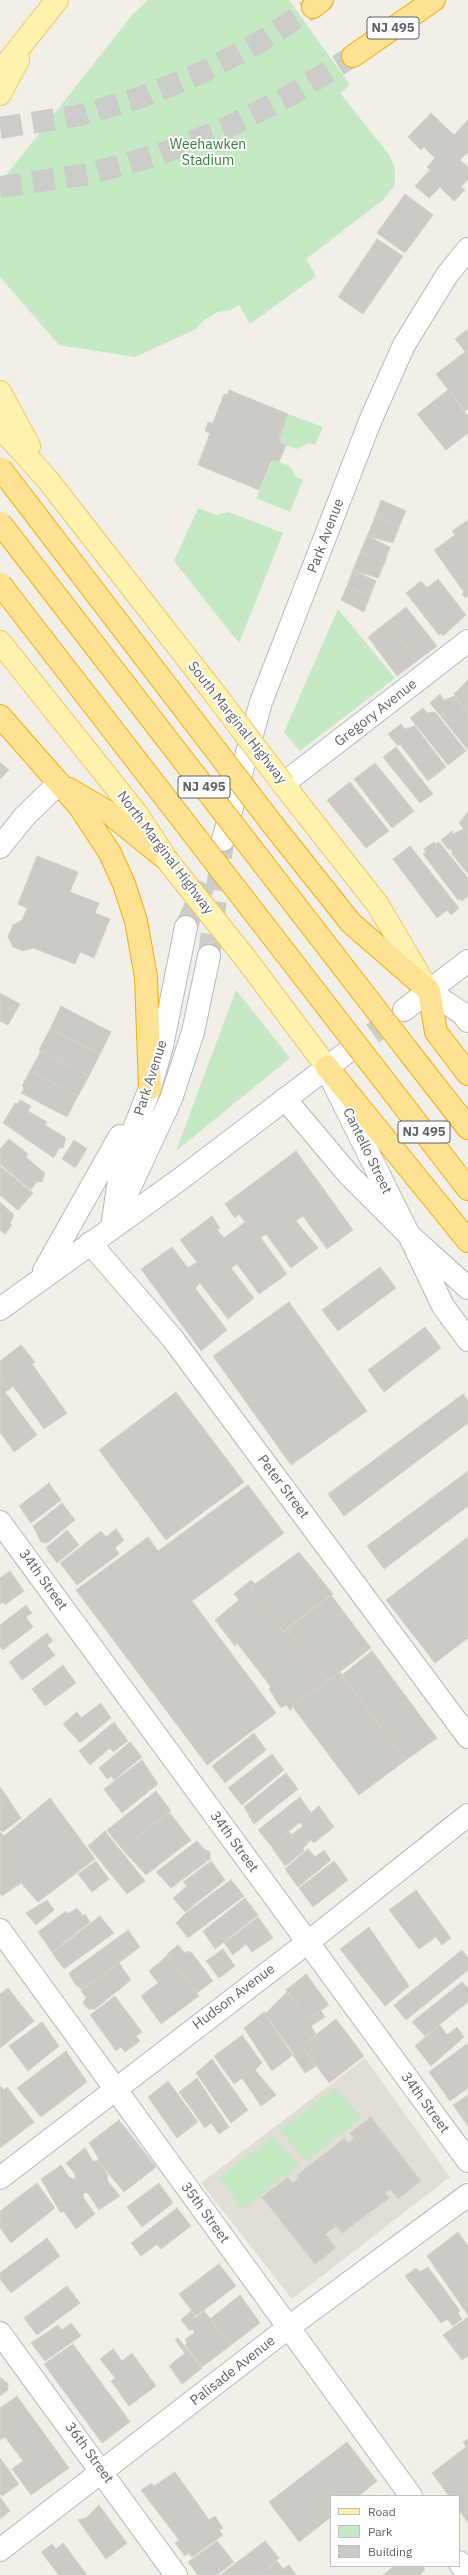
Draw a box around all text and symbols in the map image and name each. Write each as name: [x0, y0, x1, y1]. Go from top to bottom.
road number: NJ 495: [367, 17, 419, 39]
park label: Weehawken Stadium: [170, 137, 246, 170]
street label: Park Avenue: [304, 496, 348, 576]
street label: South Marginal Highway: [184, 658, 290, 788]
street label: Gregory Avenue: [331, 676, 421, 750]
road number: NJ 495: [178, 776, 230, 798]
street label: North Marginal Highway: [113, 788, 217, 918]
street label: Park Avenue: [131, 1038, 171, 1118]
street label: Cantello Street: [339, 1105, 395, 1197]
road number: NJ 495: [398, 1121, 450, 1143]
street label: Peter Street: [254, 1452, 312, 1522]
street label: 34th Street: [15, 1546, 71, 1614]
street label: 34th Street: [206, 1808, 262, 1876]
street label: Hudson Avenue: [190, 1961, 278, 2033]
street label: 34th Street: [397, 2069, 453, 2137]
street label: 35th Street: [177, 2179, 233, 2247]
street label: Palisade Avenue: [187, 2333, 279, 2409]
street label: 36th Street: [61, 2419, 117, 2487]
legend: [330, 2495, 460, 2567]
text: Road: [368, 2504, 396, 2519]
text: Park: [368, 2524, 392, 2539]
text: Building: [368, 2544, 412, 2559]

